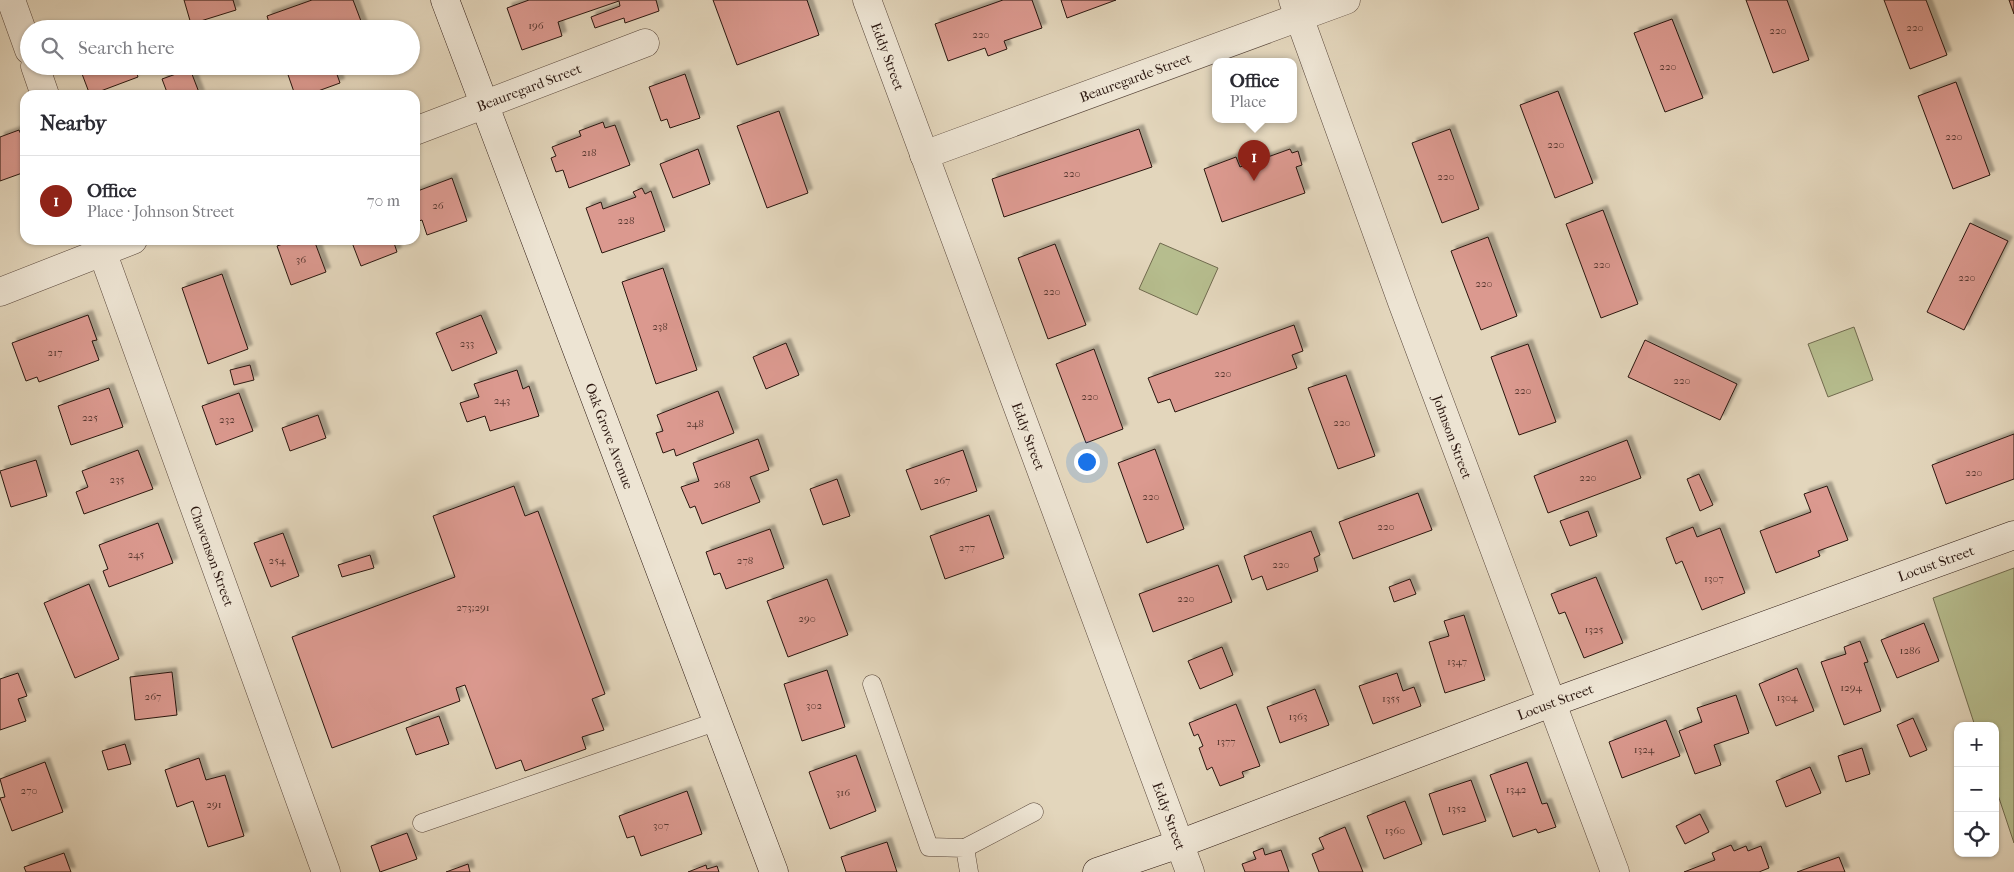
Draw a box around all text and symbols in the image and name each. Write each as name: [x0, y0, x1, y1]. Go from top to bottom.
house number: 196: [528, 19, 544, 32]
search box: [20, 20, 420, 75]
street label: Eddy Street: [867, 20, 908, 93]
house number: 220: [1906, 21, 1924, 34]
house number: 220: [1769, 24, 1787, 37]
house number: 220: [972, 28, 990, 41]
icon: search: [38, 34, 66, 62]
text: Search here: [78, 37, 174, 59]
street label: Beauregarde Street: [1077, 50, 1193, 106]
popup: [1212, 58, 1297, 123]
street label: Beauregard Street: [474, 60, 584, 116]
house number: 220: [1659, 60, 1677, 73]
text: Office: [1230, 70, 1279, 92]
text: Place: [1230, 92, 1266, 111]
text: Nearby: [40, 111, 106, 135]
house number: 220: [1945, 130, 1963, 143]
house number: 220: [1547, 138, 1565, 151]
pin: 1: [1238, 140, 1270, 181]
house number: 218: [581, 146, 597, 159]
house number: 220: [1063, 167, 1081, 180]
house number: 220: [1437, 170, 1455, 183]
text: Office: [87, 180, 136, 202]
text: 1: [53, 191, 59, 210]
text: 70 m: [367, 191, 400, 210]
house number: 26: [432, 199, 444, 212]
text: Place · Johnson Street: [87, 202, 234, 221]
house number: 228: [618, 214, 634, 227]
house number: 36: [296, 253, 306, 266]
house number: 220: [1593, 258, 1611, 271]
house number: 220: [1958, 271, 1976, 284]
house number: 220: [1475, 277, 1493, 290]
house number: 220: [1043, 285, 1061, 298]
house number: 238: [652, 320, 668, 333]
house number: 233: [460, 337, 474, 350]
house number: 217: [48, 346, 62, 359]
house number: 220: [1214, 367, 1232, 380]
house number: 220: [1673, 374, 1691, 387]
street label: Oak Grove Avenue: [581, 381, 637, 492]
house number: 220: [1514, 384, 1532, 397]
house number: 220: [1081, 390, 1099, 403]
street label: Johnson Street: [1428, 392, 1475, 481]
house number: 243: [494, 394, 510, 407]
street label: Eddy Street: [1008, 400, 1048, 473]
house number: 225: [82, 411, 98, 424]
house number: 232: [219, 413, 235, 426]
house number: 220: [1333, 416, 1351, 429]
house number: 248: [686, 417, 704, 430]
your location: [1074, 449, 1100, 475]
house number: 220: [1965, 466, 1983, 479]
house number: 220: [1579, 471, 1597, 484]
house number: 235: [110, 473, 125, 486]
house number: 267: [934, 474, 950, 487]
house number: 268: [713, 478, 731, 491]
house number: 220: [1142, 490, 1160, 503]
street label: Chavenson Street: [186, 504, 237, 609]
house number: 220: [1377, 520, 1395, 533]
house number: 277: [959, 541, 975, 554]
street label: Locust Street: [1896, 542, 1977, 585]
house number: 245: [128, 548, 145, 561]
house number: 254: [269, 554, 286, 567]
house number: 278: [737, 554, 753, 567]
house number: 220: [1272, 558, 1290, 571]
house number: 1307: [1704, 572, 1724, 585]
house number: 220: [1177, 592, 1195, 605]
house number: 273;291: [456, 601, 490, 614]
house number: 290: [798, 612, 816, 625]
house number: 1325: [1585, 623, 1604, 636]
house number: 1286: [1899, 644, 1921, 657]
house number: 1347: [1447, 655, 1467, 668]
street label: Locust Street: [1515, 680, 1596, 724]
house number: 1294: [1840, 681, 1862, 694]
house number: 267: [145, 690, 161, 703]
house number: 1304: [1777, 691, 1798, 704]
house number: 1355: [1382, 692, 1400, 705]
house number: 302: [806, 699, 822, 712]
house number: 1363: [1289, 710, 1307, 723]
map controls: [1954, 722, 1999, 857]
button: +: [1954, 722, 1999, 767]
house number: 1377: [1216, 735, 1236, 748]
house number: 1324: [1634, 743, 1655, 756]
button: −: [1954, 767, 1999, 812]
street label: Eddy Street: [1148, 780, 1189, 852]
house number: 1342: [1506, 783, 1527, 796]
house number: 270: [21, 784, 38, 797]
house number: 316: [836, 786, 850, 799]
house number: 291: [206, 798, 222, 811]
house number: 1352: [1448, 802, 1467, 815]
button: locate: [1954, 812, 1999, 857]
house number: 307: [653, 819, 669, 832]
house number: 1360: [1385, 824, 1405, 837]

